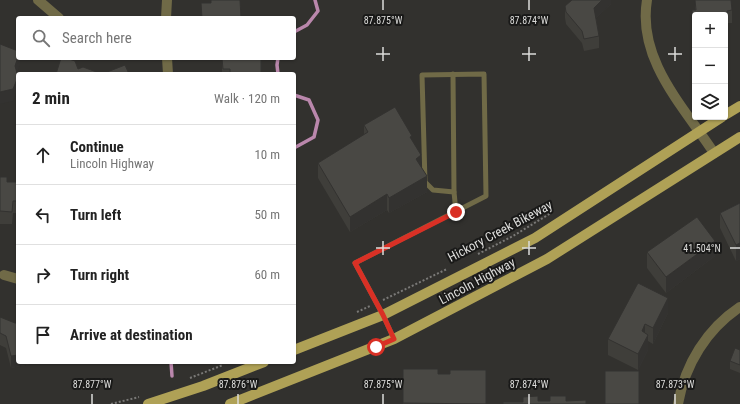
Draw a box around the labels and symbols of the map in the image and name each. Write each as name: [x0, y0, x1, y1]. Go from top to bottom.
text: 87.875°W: [364, 15, 403, 26]
text: 87.874°W: [510, 15, 549, 26]
street label: Hickory Creek Bikeway: [445, 197, 555, 265]
route end: [447, 203, 465, 221]
text: 41.504°N: [683, 243, 721, 254]
street label: Lincoln Highway: [436, 254, 518, 307]
route start: [367, 338, 385, 356]
text: 87.877°W: [73, 379, 112, 390]
text: 87.876°W: [219, 379, 258, 390]
text: 87.875°W: [364, 379, 403, 390]
text: 87.874°W: [510, 379, 549, 390]
text: 87.873°W: [656, 379, 695, 390]

